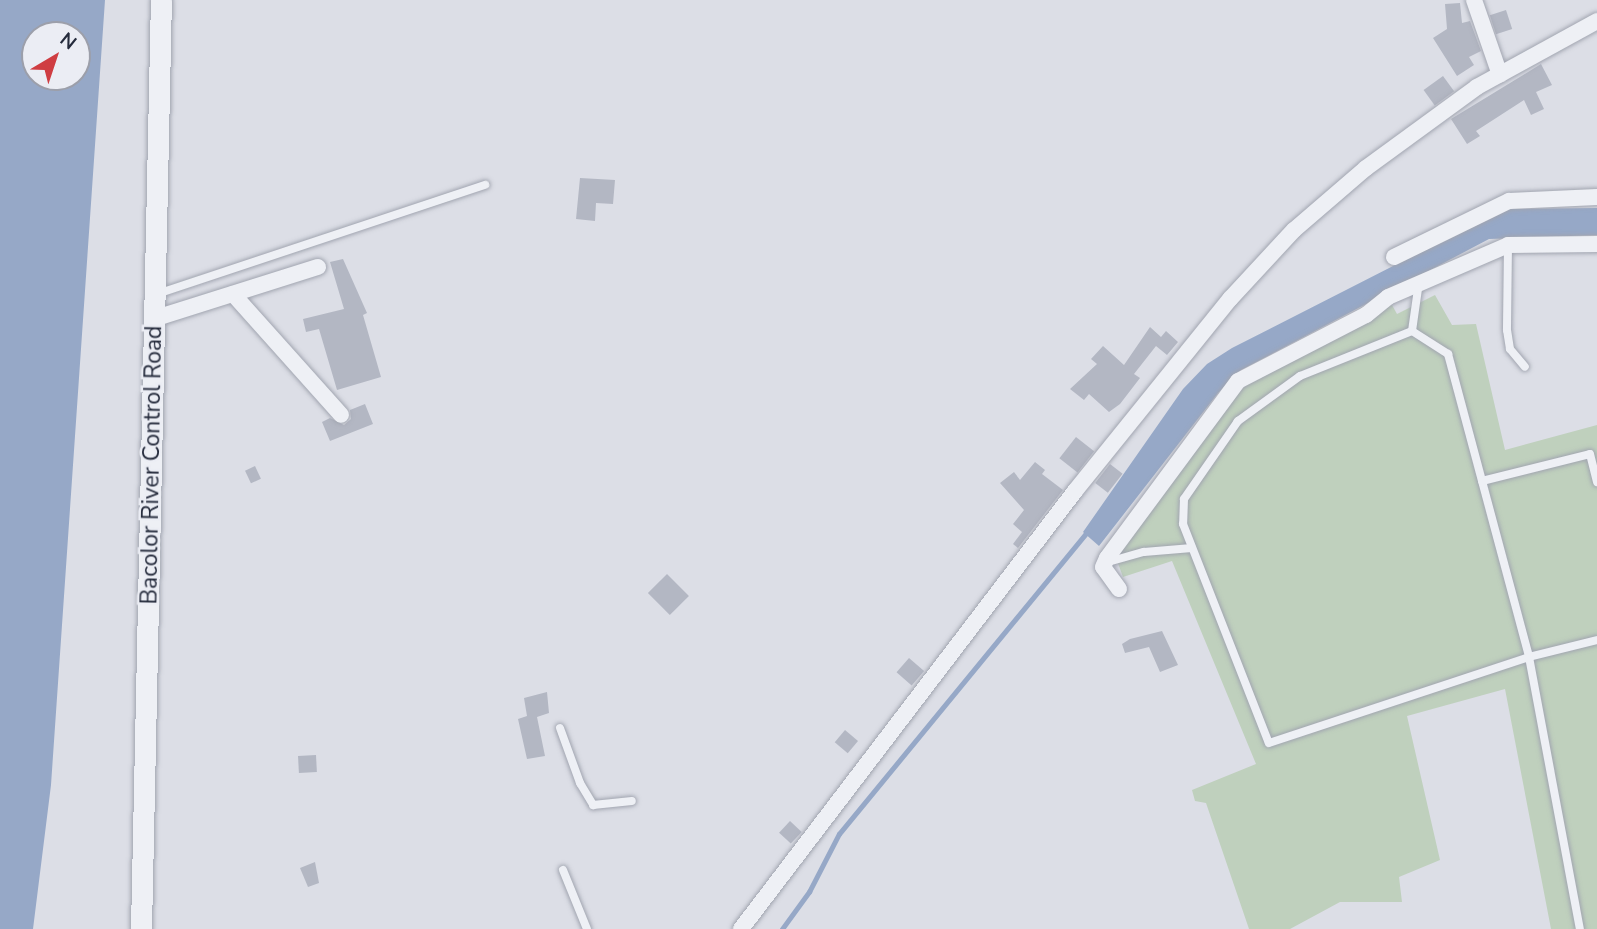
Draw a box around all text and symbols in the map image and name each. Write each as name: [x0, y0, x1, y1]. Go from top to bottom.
north arrow: [21, 21, 91, 91]
text: N: [54, 27, 82, 56]
street label: Bacolor River Control Road: [136, 325, 168, 605]

